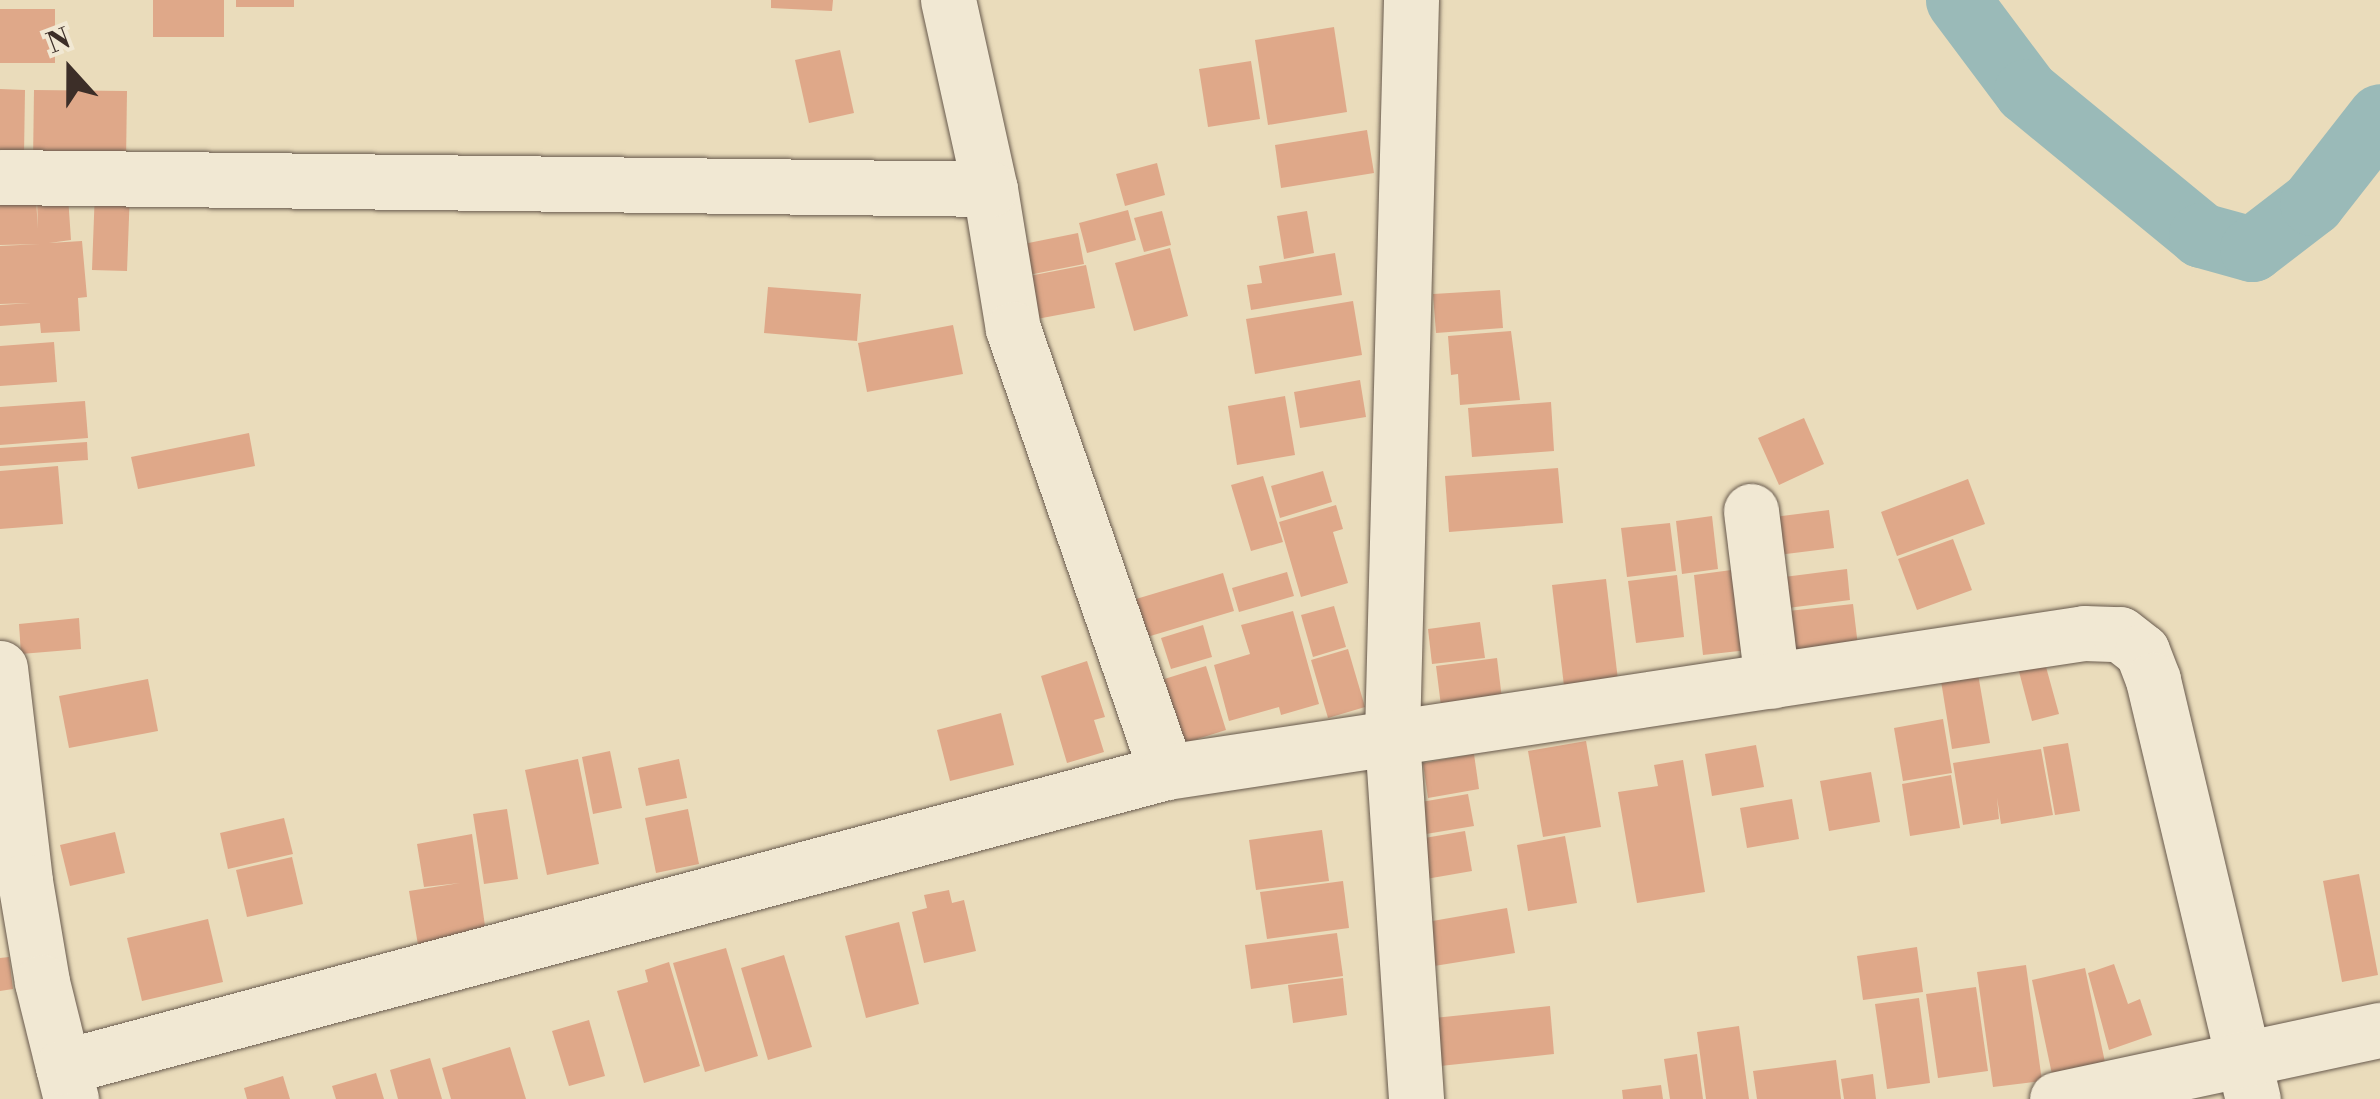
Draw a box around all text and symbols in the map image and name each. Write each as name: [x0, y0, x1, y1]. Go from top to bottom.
north arrow: [20, 20, 120, 120]
text: N: [42, 21, 76, 62]

